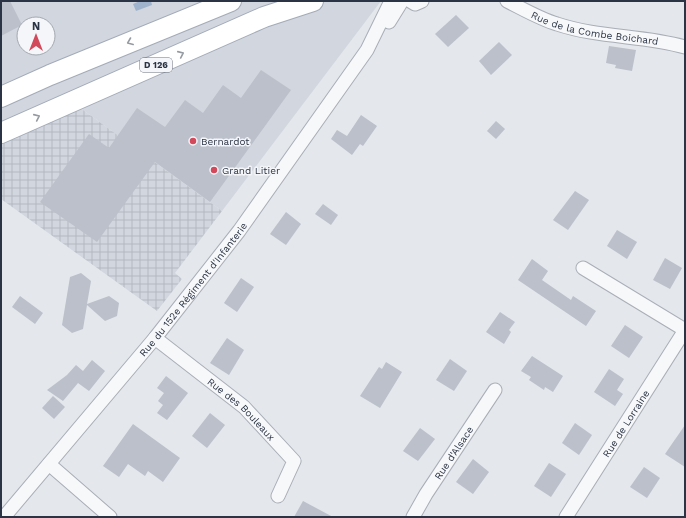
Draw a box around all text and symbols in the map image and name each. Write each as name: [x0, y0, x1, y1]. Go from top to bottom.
street label: Rue de la Combe Boichard: [529, 9, 659, 47]
north arrow: [16, 16, 56, 56]
text: N: [32, 20, 40, 33]
one-way arrow: [127, 38, 134, 46]
one-way arrow: [178, 50, 185, 58]
road number: D 126: [140, 58, 172, 72]
one-way arrow: [33, 114, 40, 122]
marker: Bernardot: [188, 136, 198, 146]
place label: Bernardot: [201, 136, 250, 147]
marker: Grand Litier: [209, 165, 219, 175]
place label: Grand Litier: [222, 165, 280, 176]
street label: Rue du 152e Régiment d'Infanterie: [137, 220, 249, 359]
street label: Rue des Bouleaux: [205, 376, 277, 443]
street label: Rue de Lorraine: [601, 388, 652, 459]
street label: Rue d'Alsace: [432, 424, 476, 482]

